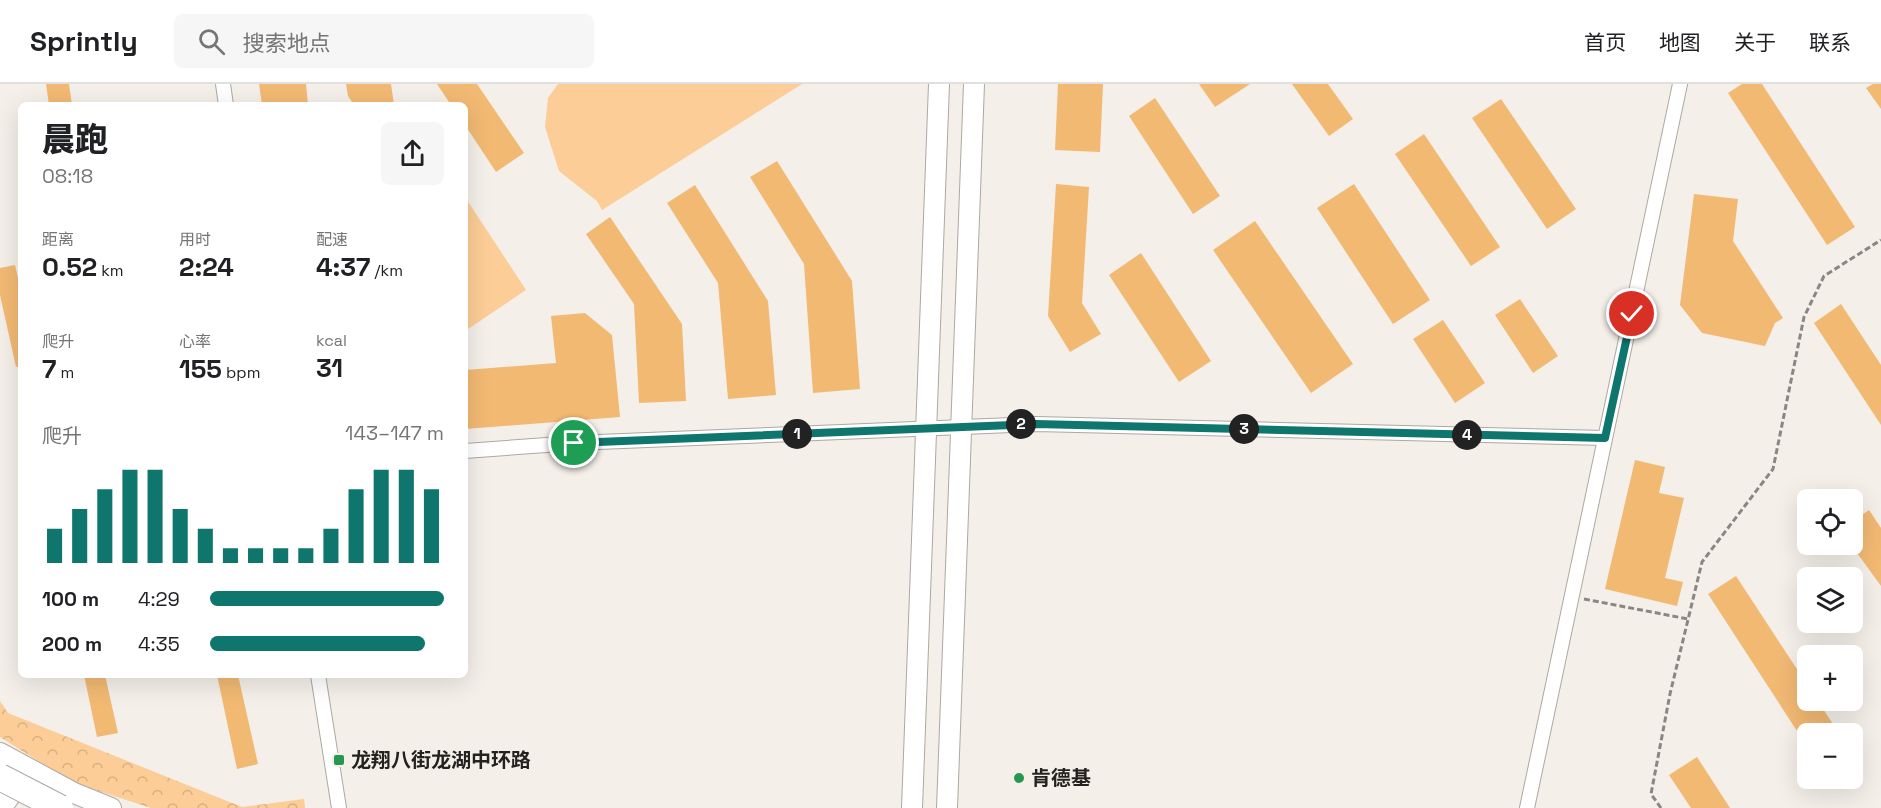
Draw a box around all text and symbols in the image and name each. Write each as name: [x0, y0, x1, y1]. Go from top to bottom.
search box: [174, 14, 594, 68]
text: Sprintly: [30, 23, 138, 59]
icon: search: [195, 25, 228, 58]
text: 搜索地点: [243, 29, 331, 57]
text: 首页: [1584, 29, 1626, 56]
text: 地图: [1659, 29, 1701, 56]
text: 关于: [1734, 29, 1776, 56]
text: 联系: [1809, 29, 1851, 56]
text: 晨跑: [42, 119, 108, 161]
button: share: [381, 122, 444, 185]
text: 08:18: [42, 163, 93, 189]
text: 距离: [42, 229, 74, 250]
text: 用时: [179, 229, 211, 250]
text: 配速: [316, 229, 348, 250]
text: 0.52: [42, 250, 97, 284]
text: 2:24: [179, 250, 234, 284]
text: 4:37: [316, 250, 371, 284]
text: km: [97, 260, 124, 281]
text: /km: [371, 260, 403, 281]
pin: [1606, 288, 1657, 339]
icon: check: [1615, 297, 1648, 330]
text: kcal: [316, 330, 347, 351]
text: 爬升: [42, 331, 74, 352]
text: 心率: [179, 331, 211, 352]
text: 31: [316, 351, 343, 385]
text: 7: [42, 352, 56, 386]
text: 155: [179, 352, 222, 386]
text: m: [56, 362, 74, 383]
text: bpm: [222, 362, 260, 383]
pin: 2: [1006, 409, 1036, 439]
text: 2: [1016, 413, 1026, 434]
pin: 3: [1229, 414, 1259, 444]
pin: [548, 417, 599, 468]
text: 3: [1239, 418, 1249, 439]
pin: 1: [782, 419, 812, 449]
text: 143–147 m: [345, 420, 444, 446]
pin: 4: [1452, 420, 1482, 450]
text: 爬升: [42, 423, 82, 449]
text: 1: [793, 423, 801, 444]
text: 4: [1462, 424, 1472, 445]
icon: arrive: [557, 426, 590, 459]
map controls: [1797, 489, 1863, 789]
button: locate: [1797, 489, 1863, 555]
button: layers: [1797, 567, 1863, 633]
text: 100 m: [42, 586, 99, 612]
text: 4:29: [138, 586, 180, 612]
text: 200 m: [42, 631, 102, 657]
text: 4:35: [138, 631, 180, 657]
button: +: [1797, 645, 1863, 711]
button: −: [1797, 723, 1863, 789]
place label: 龙翔八街龙湖中环路: [351, 747, 531, 773]
marker: 龙翔八街龙湖中环路: [332, 753, 346, 767]
place label: 肯德基: [1031, 765, 1091, 791]
marker: 肯德基: [1012, 771, 1026, 785]

